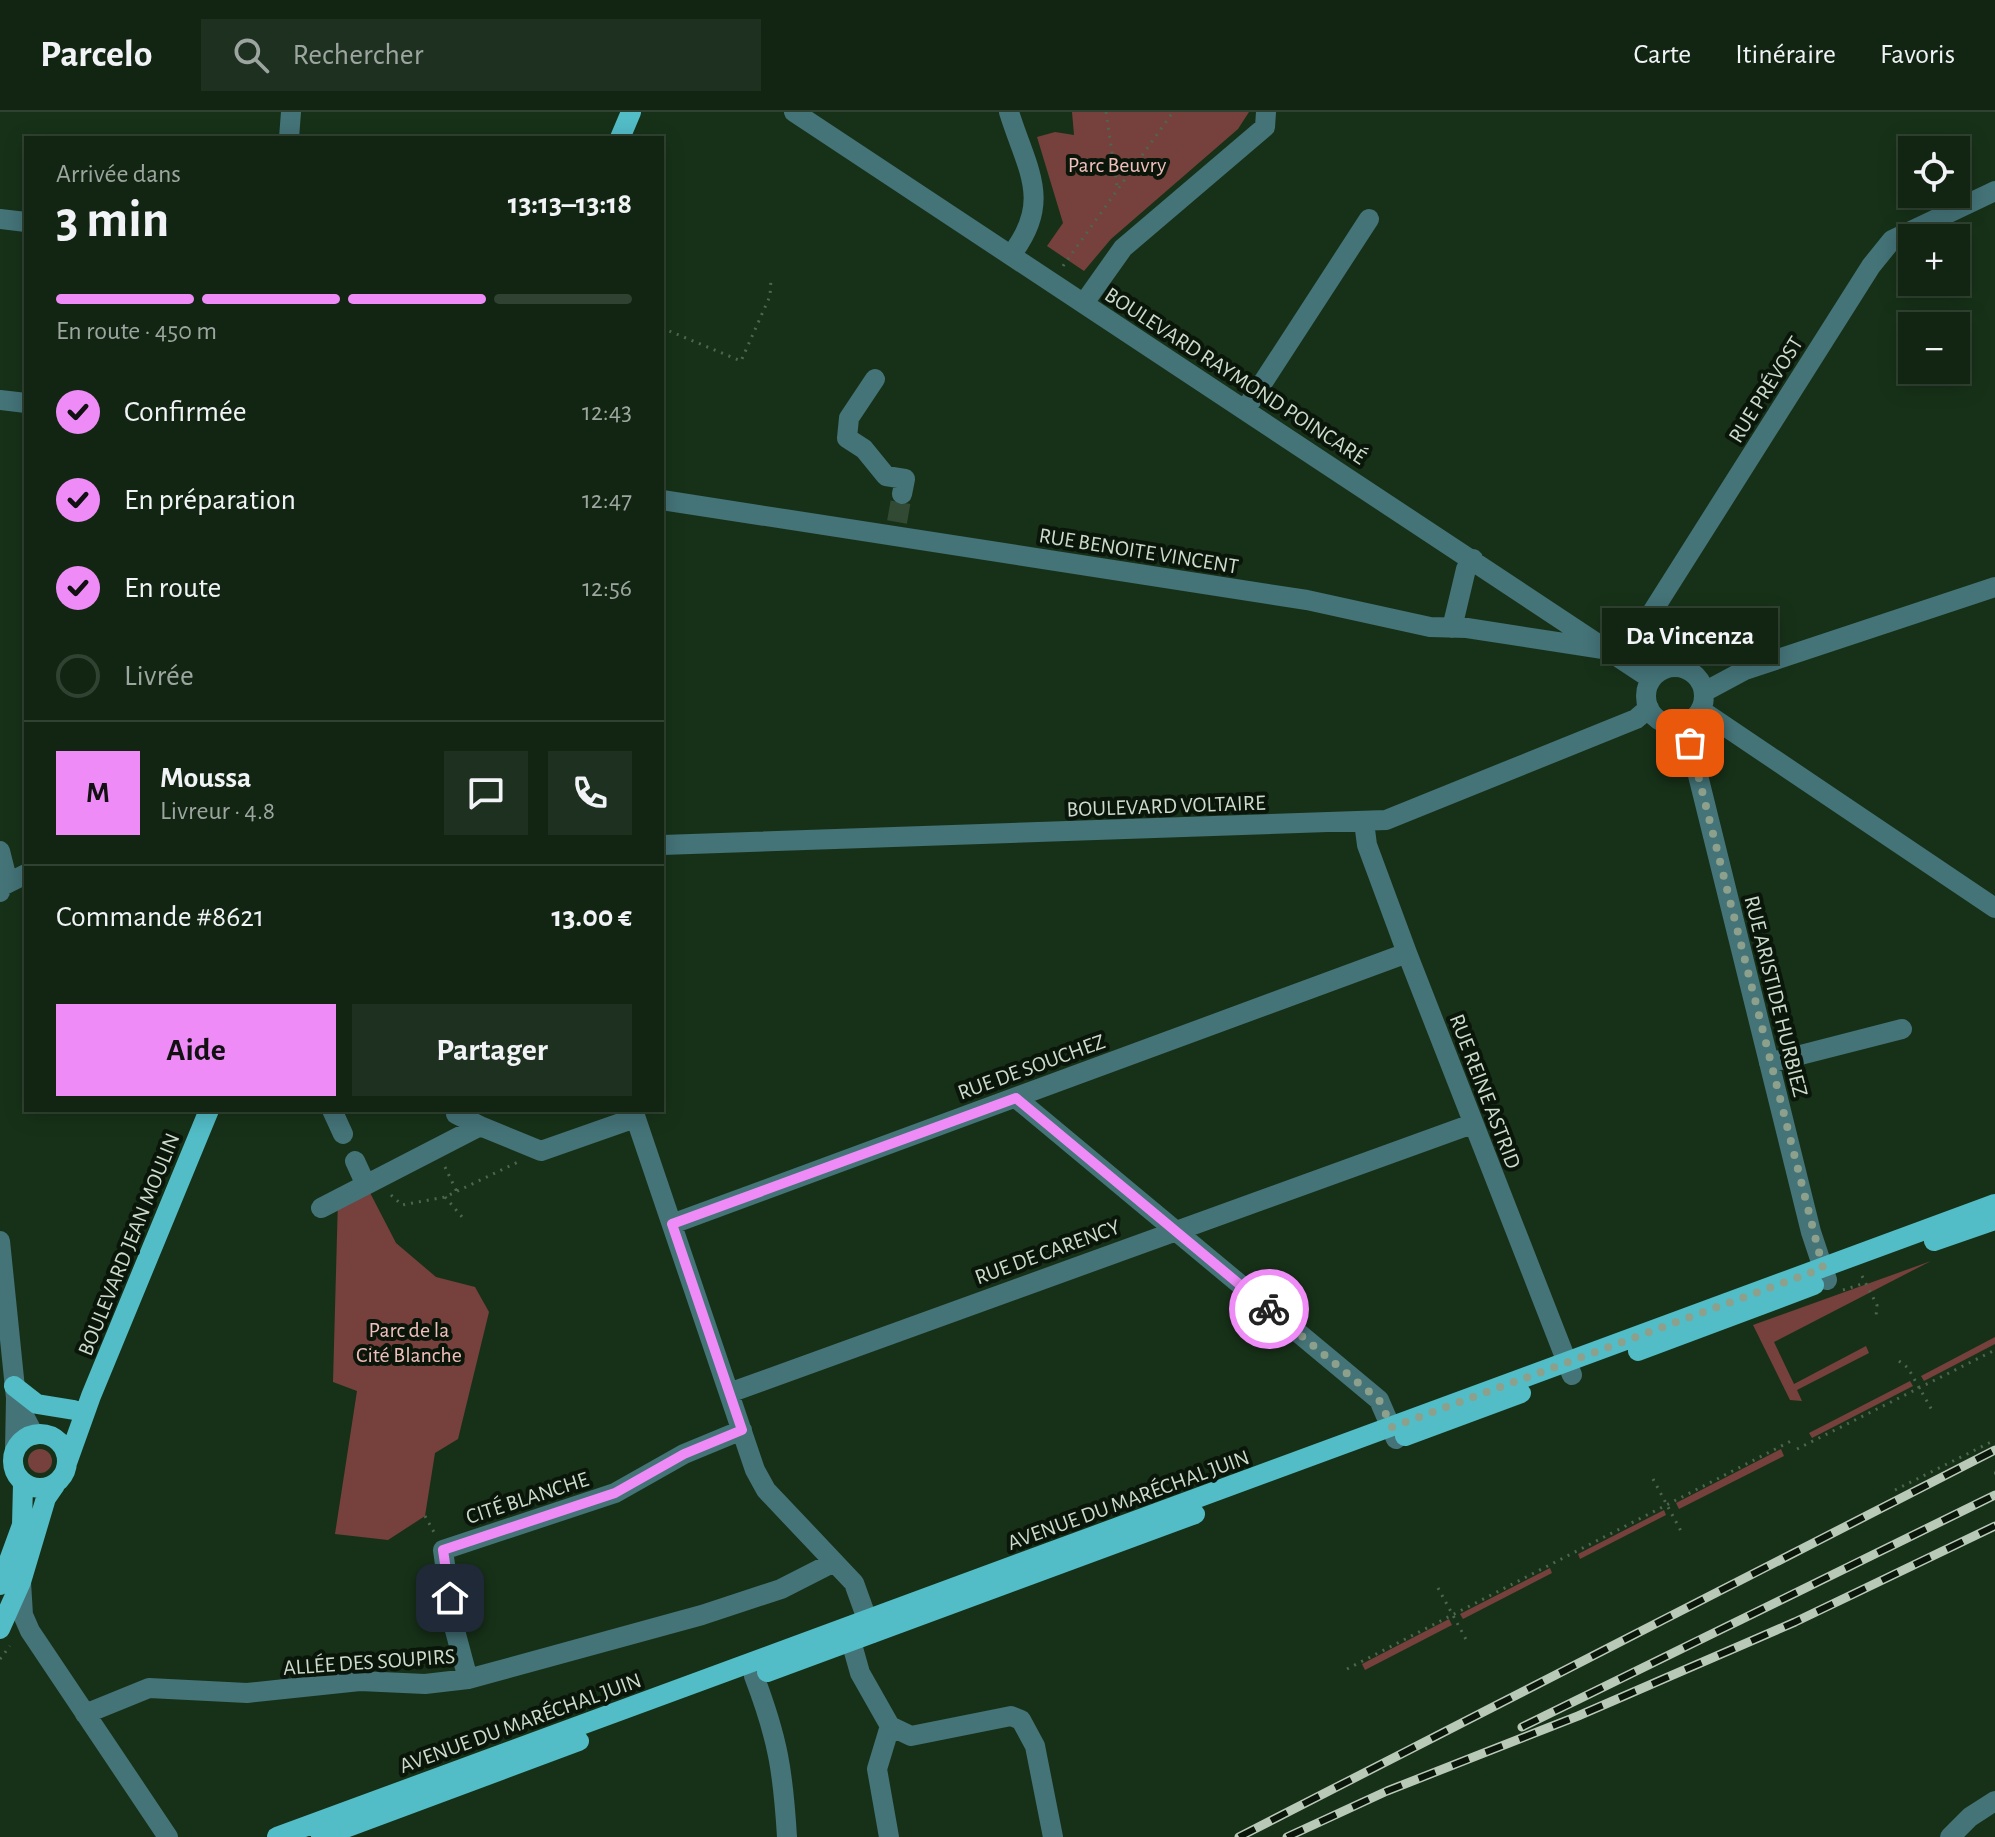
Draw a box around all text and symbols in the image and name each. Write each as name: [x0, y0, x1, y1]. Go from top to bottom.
search box: [201, 19, 761, 91]
icon: search: [229, 33, 273, 77]
text: Parcelo: [40, 36, 153, 74]
text: Rechercher: [293, 40, 423, 70]
text: Carte: [1634, 41, 1691, 69]
text: Itinéraire: [1735, 41, 1836, 69]
text: Favoris: [1880, 41, 1955, 69]
map controls: [1898, 136, 1970, 384]
button: locate: [1898, 136, 1970, 208]
park label: Parc Beuvry: [1068, 154, 1167, 176]
text: Arrivée dans: [56, 161, 181, 187]
text: 13:13–13:18: [508, 189, 632, 219]
text: 3 min: [56, 194, 169, 246]
button: +: [1898, 224, 1970, 296]
street label: BOULEVARD RAYMOND POINCARÉ: [1101, 282, 1371, 469]
button: −: [1898, 312, 1970, 384]
text: En route · 450 m: [56, 318, 217, 344]
street label: RUE PRÉVOST: [1724, 332, 1807, 447]
icon: check: [56, 390, 100, 434]
text: Confirmée: [124, 397, 247, 427]
text: 12:43: [582, 399, 632, 425]
icon: check: [56, 478, 100, 522]
text: En préparation: [124, 485, 296, 515]
text: 12:47: [582, 487, 632, 513]
street label: RUE BENOITE VINCENT: [1037, 524, 1240, 578]
icon: check: [56, 566, 100, 610]
text: En route: [124, 573, 221, 603]
text: 12:56: [582, 575, 632, 601]
callout: Da Vincenza: [1602, 607, 1778, 663]
text: Da Vincenza: [1626, 623, 1754, 649]
text: Livrée: [124, 661, 194, 691]
pin: [1656, 709, 1724, 777]
icon: bag: [1668, 721, 1712, 765]
button: chat: [444, 751, 528, 835]
button: phone: [548, 751, 632, 835]
text: Moussa: [160, 763, 251, 793]
text: M: [86, 778, 110, 808]
street label: BOULEVARD VOLTAIRE: [1066, 792, 1266, 820]
text: Livreur · 4.8: [160, 798, 275, 824]
street label: RUE ARISTIDE HURBIEZ: [1740, 893, 1812, 1099]
text: Commande #8621: [56, 902, 264, 932]
text: 13.00 €: [552, 902, 632, 932]
button: Aide: [56, 1004, 336, 1096]
button: Partager: [352, 1004, 632, 1096]
street label: RUE REINE ASTRID: [1445, 1011, 1525, 1172]
street label: RUE DE SOUCHEZ: [955, 1030, 1108, 1104]
street label: BOULEVARD JEAN MOULIN: [74, 1130, 184, 1359]
street label: RUE DE CARENCY: [972, 1215, 1123, 1288]
courier: [1229, 1269, 1309, 1349]
icon: bike: [1247, 1287, 1291, 1331]
park label: Parc de la Cité Blanche: [356, 1319, 462, 1366]
street label: AVENUE DU MARÉCHAL JUIN: [1004, 1445, 1252, 1554]
street label: CITÉ BLANCHE: [463, 1467, 592, 1528]
pin: [416, 1564, 484, 1632]
icon: home: [428, 1576, 472, 1620]
street label: ALLÉE DES SOUPIRS: [282, 1644, 456, 1679]
street label: AVENUE DU MARÉCHAL JUIN: [396, 1668, 644, 1777]

